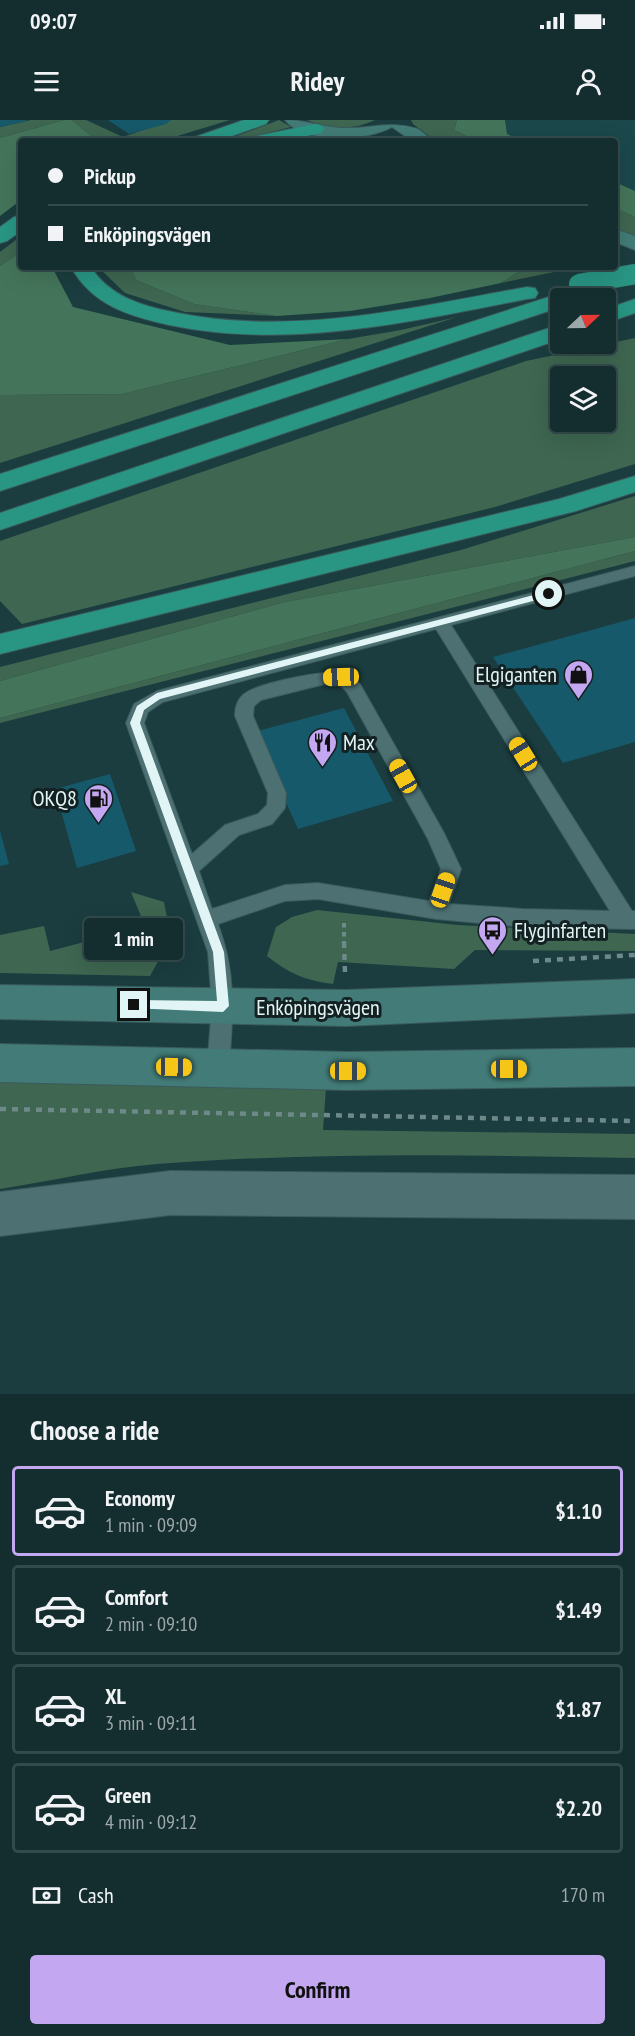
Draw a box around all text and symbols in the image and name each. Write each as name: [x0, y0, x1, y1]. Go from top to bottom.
text: 09:07: [30, 7, 78, 35]
text: Ridey: [291, 64, 344, 98]
icon: menu: [30, 65, 63, 98]
icon: person: [572, 65, 605, 98]
text: Pickup: [84, 162, 136, 190]
text: Enköpingsvägen: [84, 220, 211, 248]
north arrow: [550, 288, 616, 354]
map controls: [550, 288, 616, 432]
button: layers: [550, 366, 616, 432]
route start: [535, 580, 562, 607]
shop icon: Elgiganten: [562, 658, 594, 700]
place label: Elgiganten: [476, 660, 557, 688]
car: [323, 667, 359, 687]
restaurant icon: Max: [306, 726, 338, 768]
place label: Max: [343, 728, 375, 756]
car: [506, 734, 540, 774]
car: [386, 756, 420, 796]
fuel station icon: OKQ8: [82, 782, 114, 824]
place label: OKQ8: [33, 784, 77, 812]
car: [429, 870, 457, 910]
bus stop icon: Flyginfarten: [477, 914, 509, 956]
place label: Flyginfarten: [514, 916, 606, 944]
callout: 1 min: [84, 918, 184, 960]
text: 1 min: [113, 926, 154, 952]
route end: [120, 991, 147, 1018]
street label: Enköpingsvägen: [256, 993, 380, 1021]
car: [156, 1058, 192, 1076]
car: [491, 1060, 527, 1078]
car: [330, 1062, 366, 1080]
text: Choose a ride: [30, 1413, 159, 1447]
icon: car: [33, 1484, 87, 1538]
text: Economy: [105, 1484, 175, 1512]
text: $1.10: [555, 1497, 602, 1525]
text: 1 min · 09:09: [105, 1512, 197, 1538]
icon: car: [33, 1583, 87, 1637]
text: Comfort: [105, 1583, 168, 1611]
text: $1.49: [555, 1596, 602, 1624]
text: 2 min · 09:10: [105, 1611, 197, 1637]
icon: car: [33, 1682, 87, 1736]
text: XL: [105, 1682, 126, 1710]
text: $1.87: [555, 1695, 602, 1723]
text: 3 min · 09:11: [105, 1710, 197, 1736]
icon: car: [33, 1781, 87, 1835]
text: Green: [105, 1781, 151, 1809]
text: $2.20: [555, 1794, 602, 1822]
text: 4 min · 09:12: [105, 1809, 197, 1835]
icon: cash: [30, 1879, 63, 1912]
text: Cash: [78, 1881, 114, 1909]
text: 170 m: [561, 1882, 605, 1908]
button: Confirm: [30, 1955, 605, 2024]

